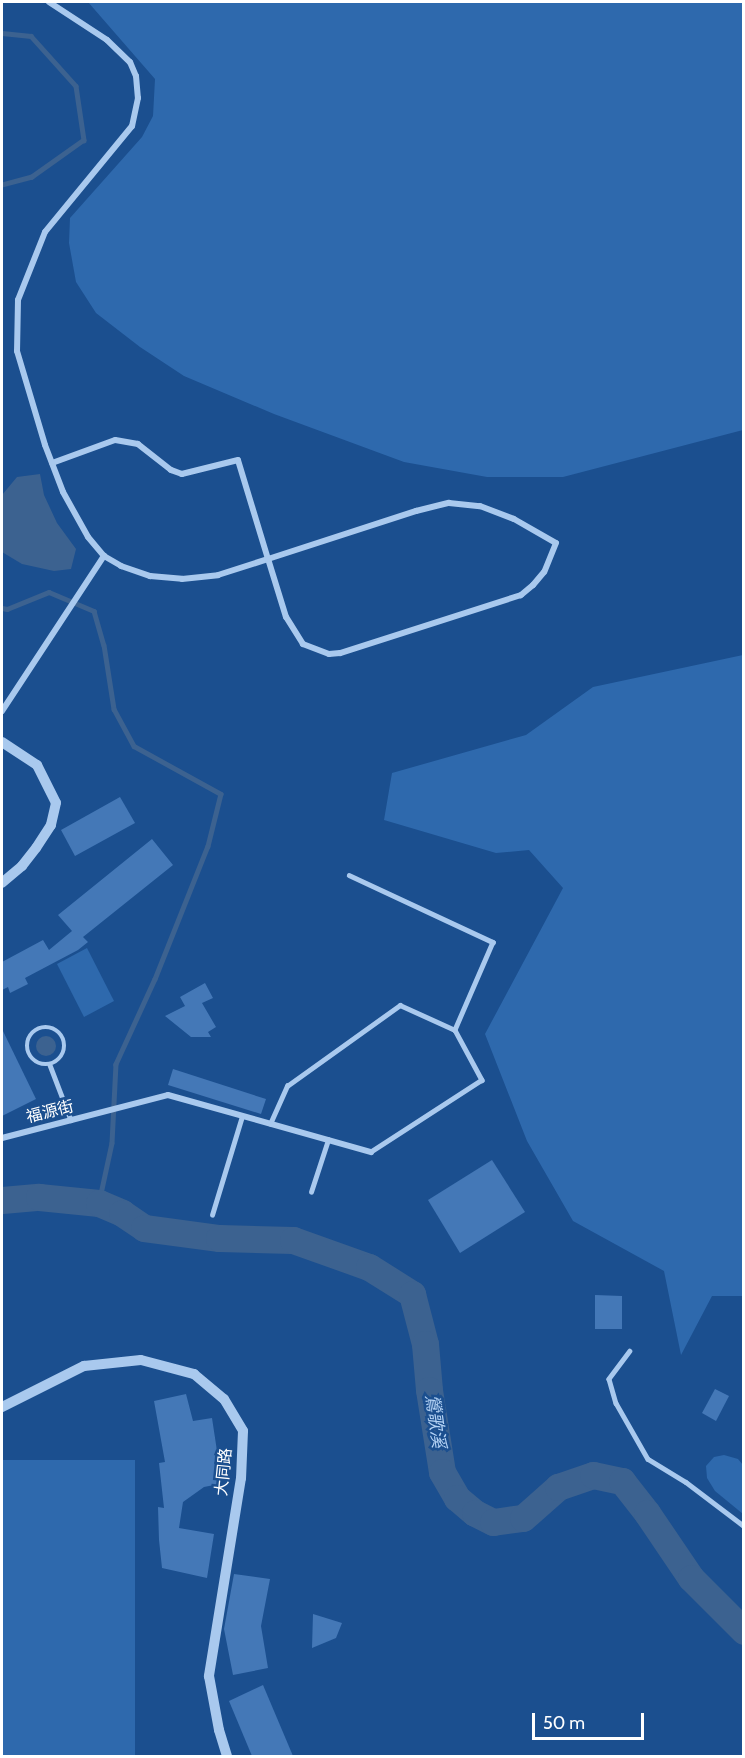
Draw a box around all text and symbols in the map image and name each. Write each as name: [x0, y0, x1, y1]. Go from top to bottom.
street label: 福源街: [24, 1097, 76, 1127]
water label: 鶯歌溪: [421, 1393, 449, 1449]
street label: 大同路: [212, 1447, 236, 1497]
scale bar: [535, 1701, 648, 1739]
text: 50 m: [543, 1712, 585, 1734]

